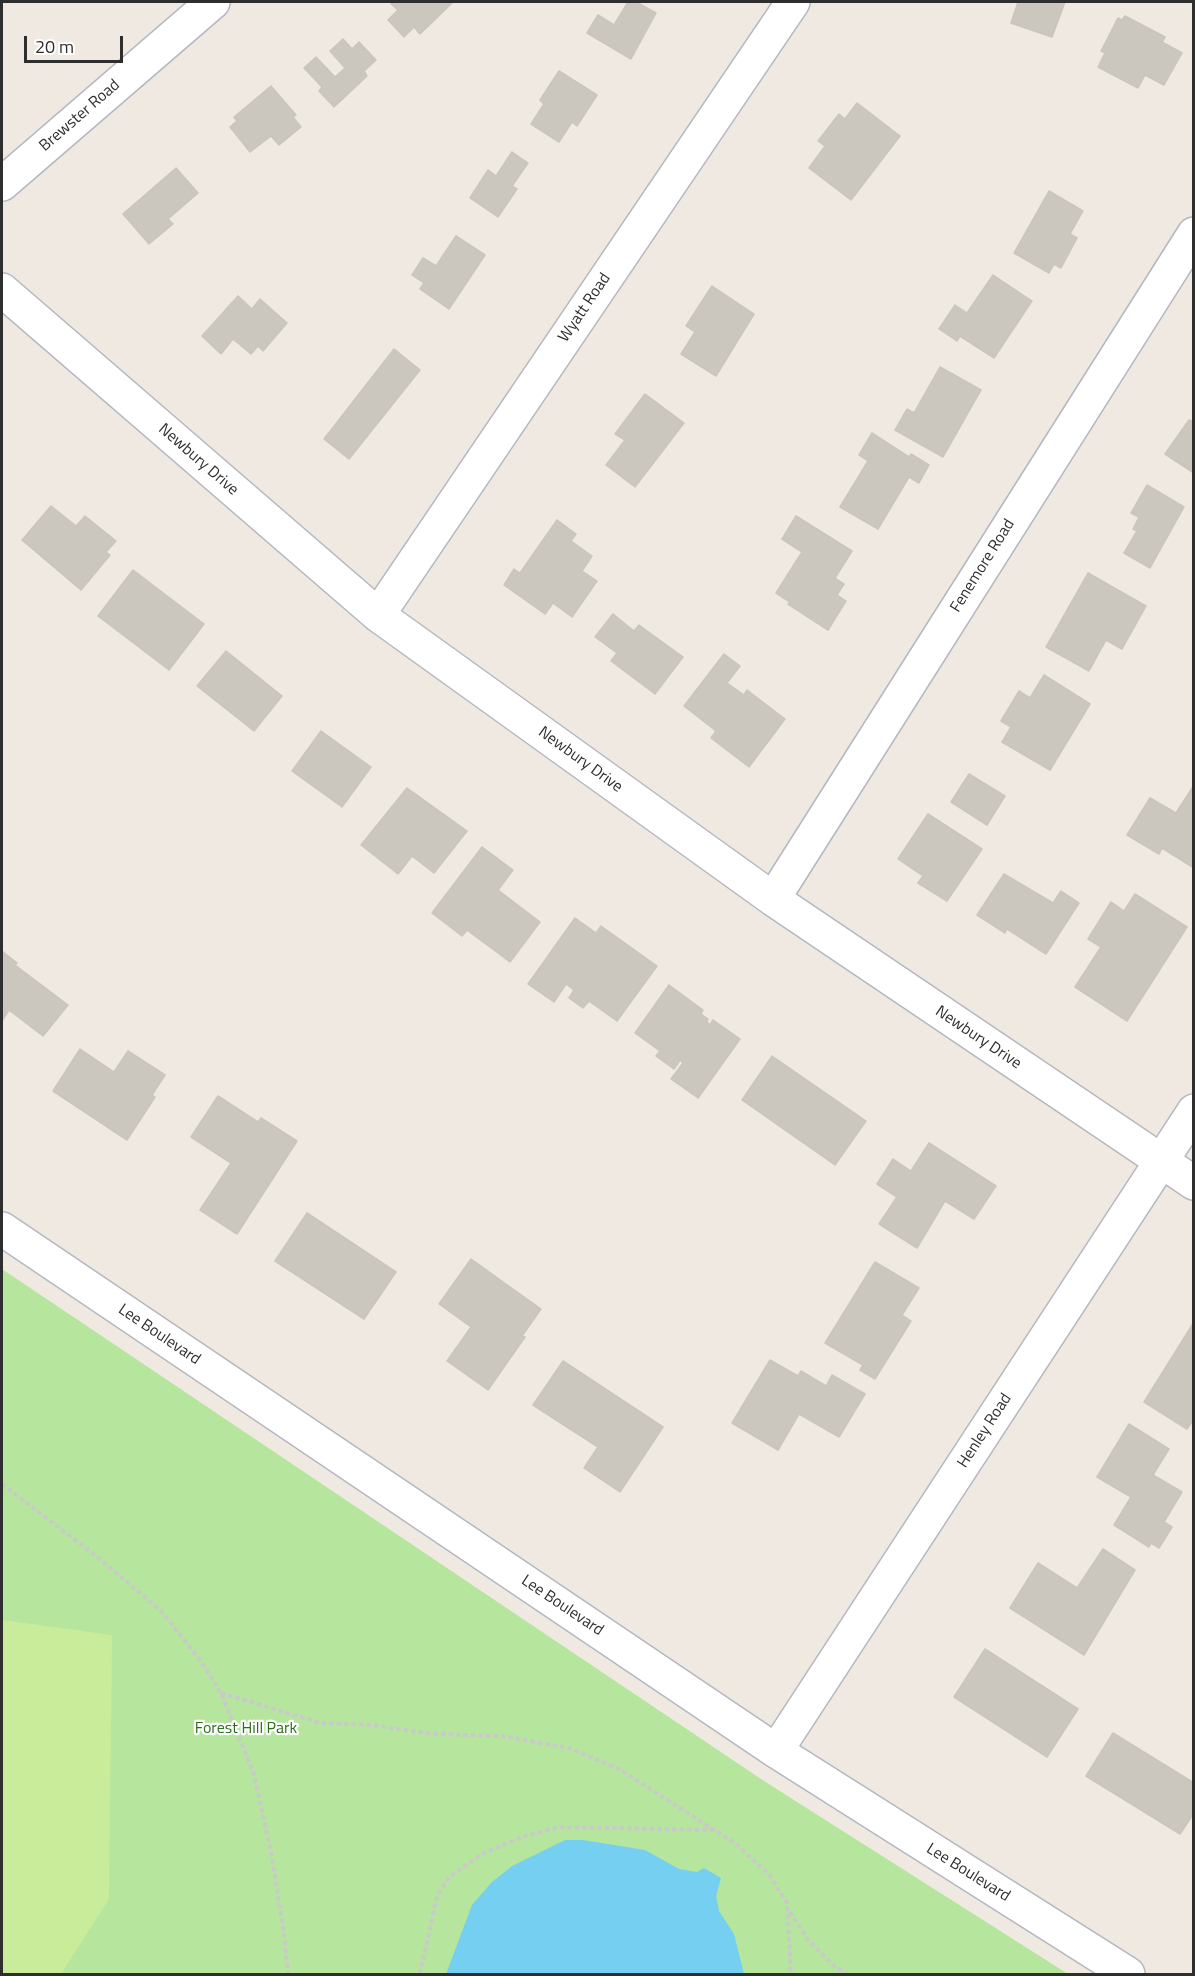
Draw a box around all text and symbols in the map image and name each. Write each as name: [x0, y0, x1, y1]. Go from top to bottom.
scale bar: [27, 24, 126, 62]
text: 20 m: [35, 33, 74, 60]
street label: Brewster Road: [36, 76, 124, 156]
street label: Wyatt Road: [555, 270, 615, 346]
street label: Newbury Drive: [154, 420, 242, 500]
street label: Fenemore Road: [947, 516, 1019, 616]
street label: Newbury Drive: [534, 723, 626, 797]
street label: Newbury Drive: [931, 1002, 1025, 1074]
street label: Lee Boulevard: [114, 1300, 204, 1370]
street label: Henley Road: [954, 1390, 1016, 1472]
street label: Lee Boulevard: [517, 1571, 607, 1641]
park label: Forest Hill Park: [195, 1719, 297, 1739]
street label: Lee Boulevard: [923, 1840, 1013, 1906]

